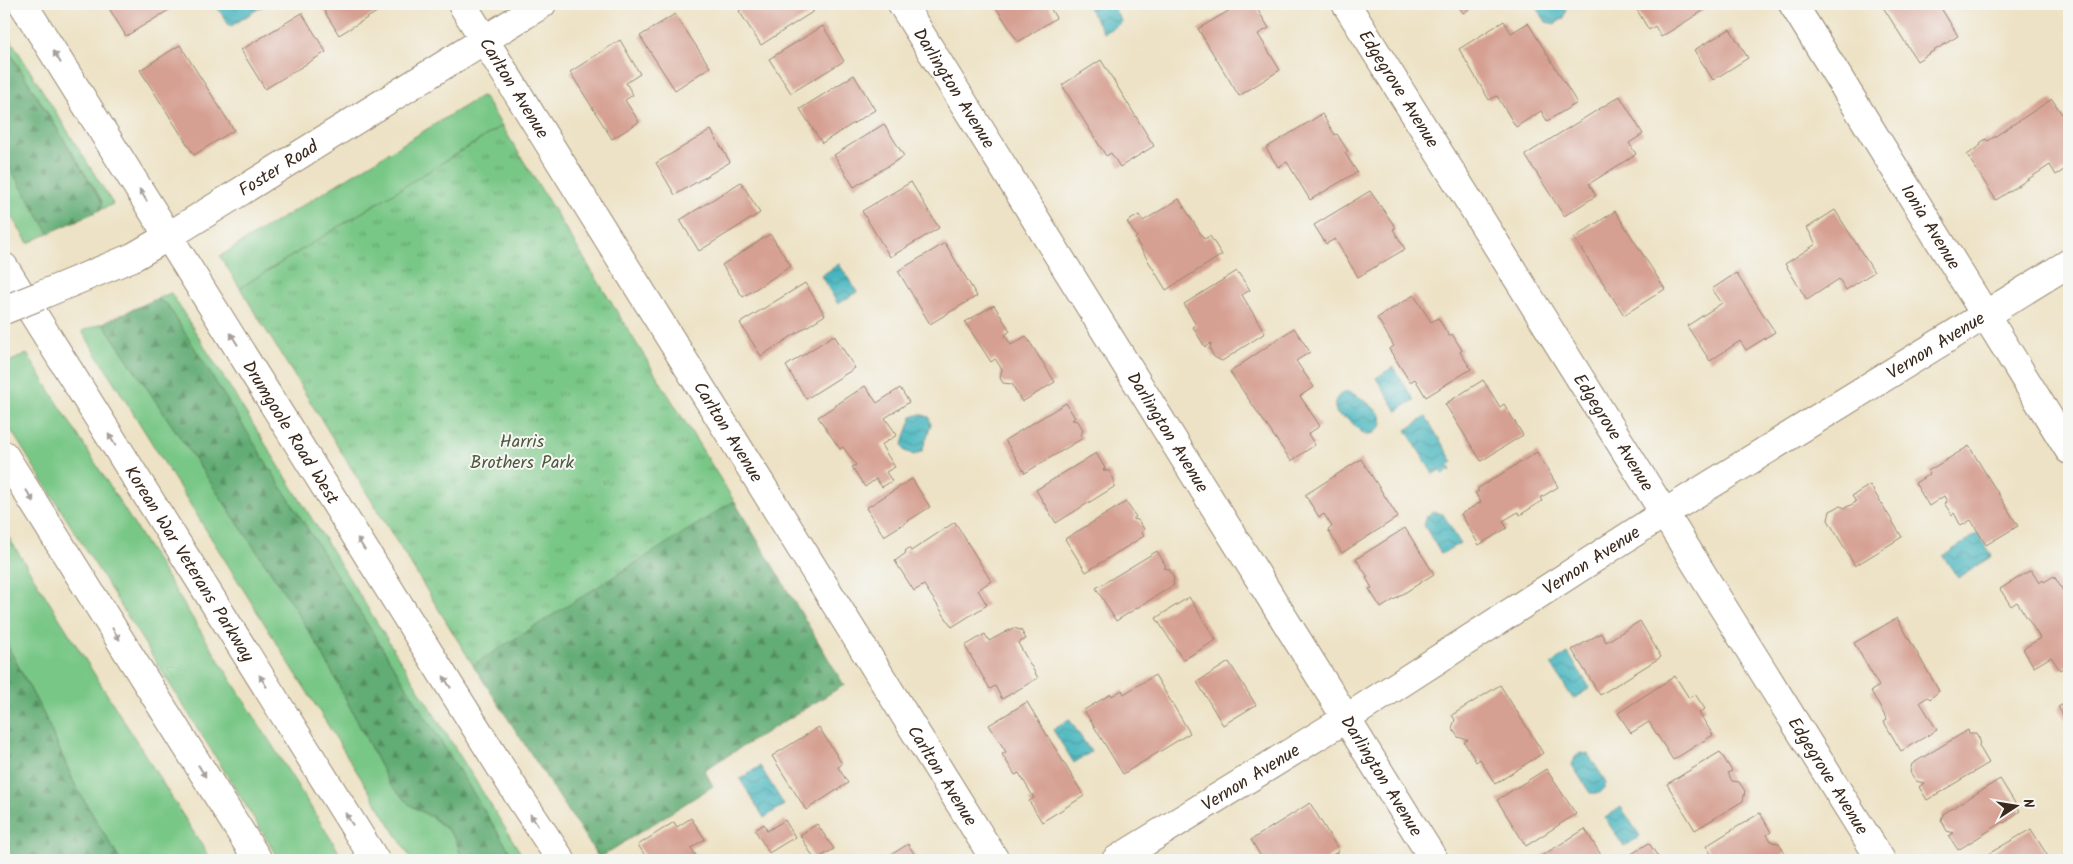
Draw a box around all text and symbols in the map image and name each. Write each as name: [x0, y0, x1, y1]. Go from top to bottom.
street label: Darlington Avenue: [904, 23, 1002, 155]
street label: Edgegrove Avenue: [1350, 25, 1446, 154]
street label: Carlton Avenue: [470, 33, 556, 145]
one-way arrow: [52, 51, 62, 64]
street label: Foster Road: [233, 133, 326, 205]
street label: Ionia Avenue: [1892, 179, 1967, 276]
one-way arrow: [139, 188, 148, 202]
street label: Vernon Avenue: [1882, 305, 1992, 388]
one-way arrow: [230, 333, 239, 346]
street label: Drumgoole Road West: [233, 355, 346, 512]
street label: Darlington Avenue: [1118, 367, 1215, 499]
street label: Edgegrove Avenue: [1564, 368, 1660, 498]
street label: Carlton Avenue: [685, 376, 770, 489]
park label: Harris Brothers Park: [470, 428, 574, 478]
one-way arrow: [107, 433, 117, 446]
street label: Korean War Veterans Parkway: [116, 460, 261, 669]
one-way arrow: [25, 489, 34, 502]
street label: Vernon Avenue: [1538, 519, 1647, 604]
one-way arrow: [357, 537, 366, 551]
one-way arrow: [111, 627, 120, 640]
one-way arrow: [258, 675, 268, 688]
one-way arrow: [443, 675, 452, 689]
street label: Darlington Avenue: [1332, 711, 1429, 843]
street label: Edgegrove Avenue: [1779, 712, 1875, 841]
street label: Carlton Avenue: [899, 720, 984, 833]
street label: Vernon Avenue: [1196, 737, 1306, 820]
one-way arrow: [197, 765, 207, 778]
north arrow: [1990, 782, 2040, 832]
text: N: [2016, 797, 2039, 810]
one-way arrow: [345, 812, 354, 826]
one-way arrow: [529, 813, 538, 826]

